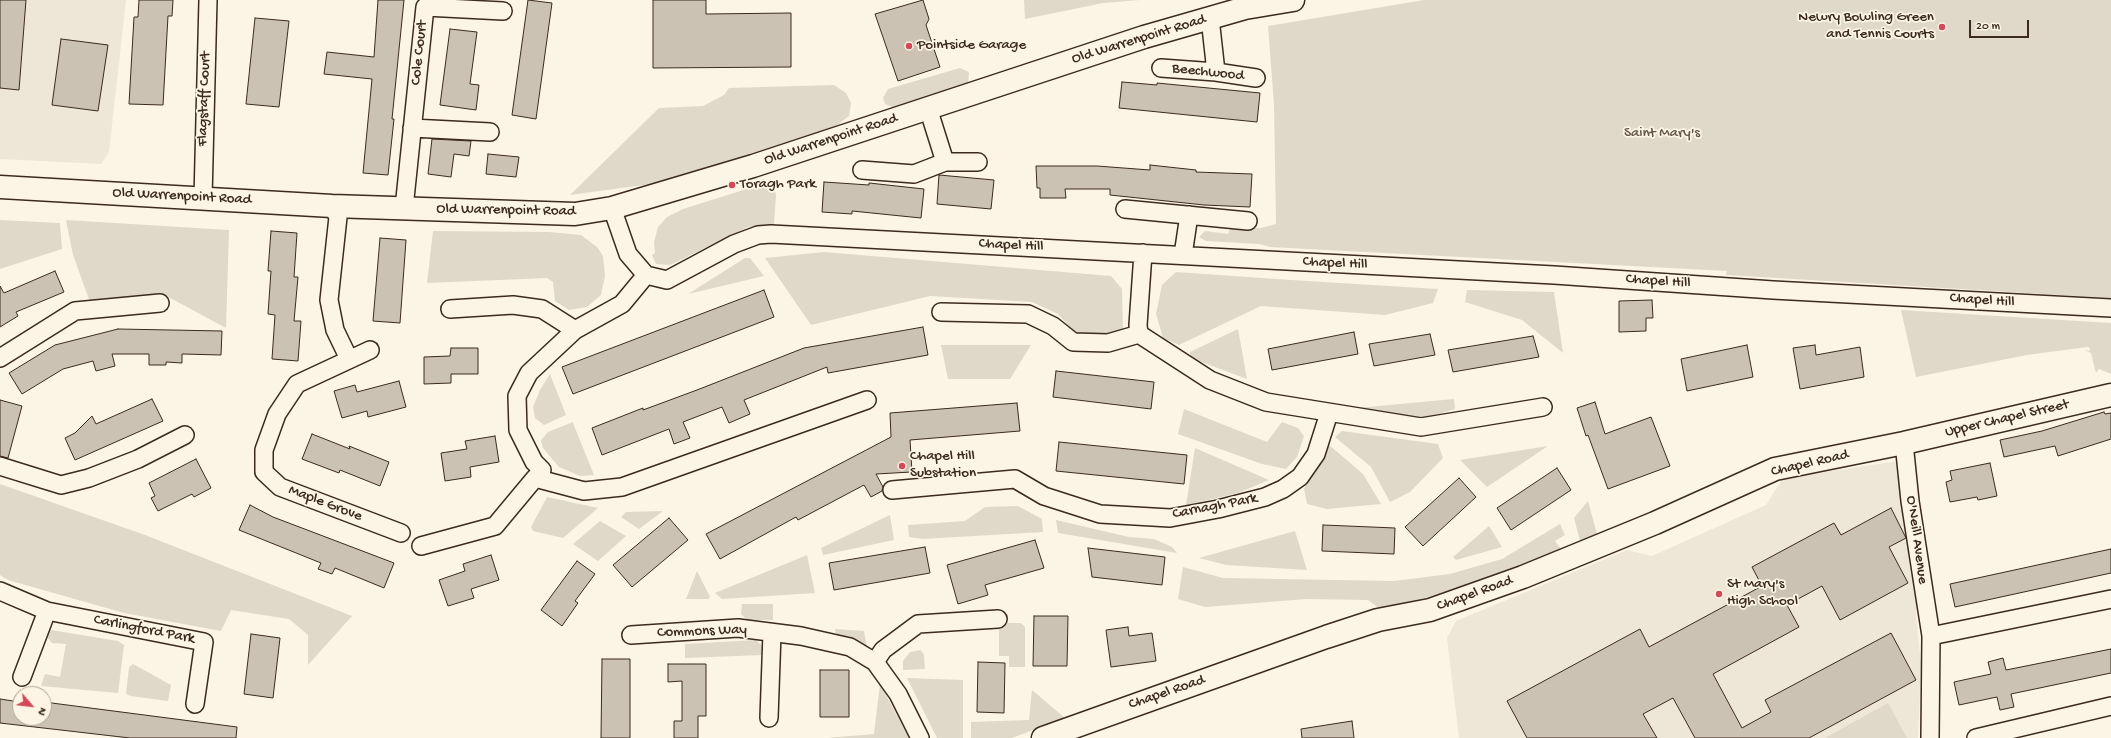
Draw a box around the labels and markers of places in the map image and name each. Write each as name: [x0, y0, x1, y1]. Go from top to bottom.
place label: Newry Bowling Green and Tennis Courts: [1798, 9, 1934, 44]
marker: Newry Bowling Green and Tennis Courts: [1937, 22, 1947, 32]
place label: Pointside Garage: [917, 37, 1026, 55]
marker: Pointside Garage: [904, 41, 914, 51]
place label: Toragh Park: [740, 176, 816, 194]
marker: Toragh Park: [727, 180, 737, 190]
place label: Chapel Hill Substation: [910, 448, 976, 483]
marker: Chapel Hill Substation: [897, 461, 907, 471]
place label: St Mary's High School: [1727, 576, 1798, 611]
marker: St Mary's High School: [1714, 589, 1724, 599]

